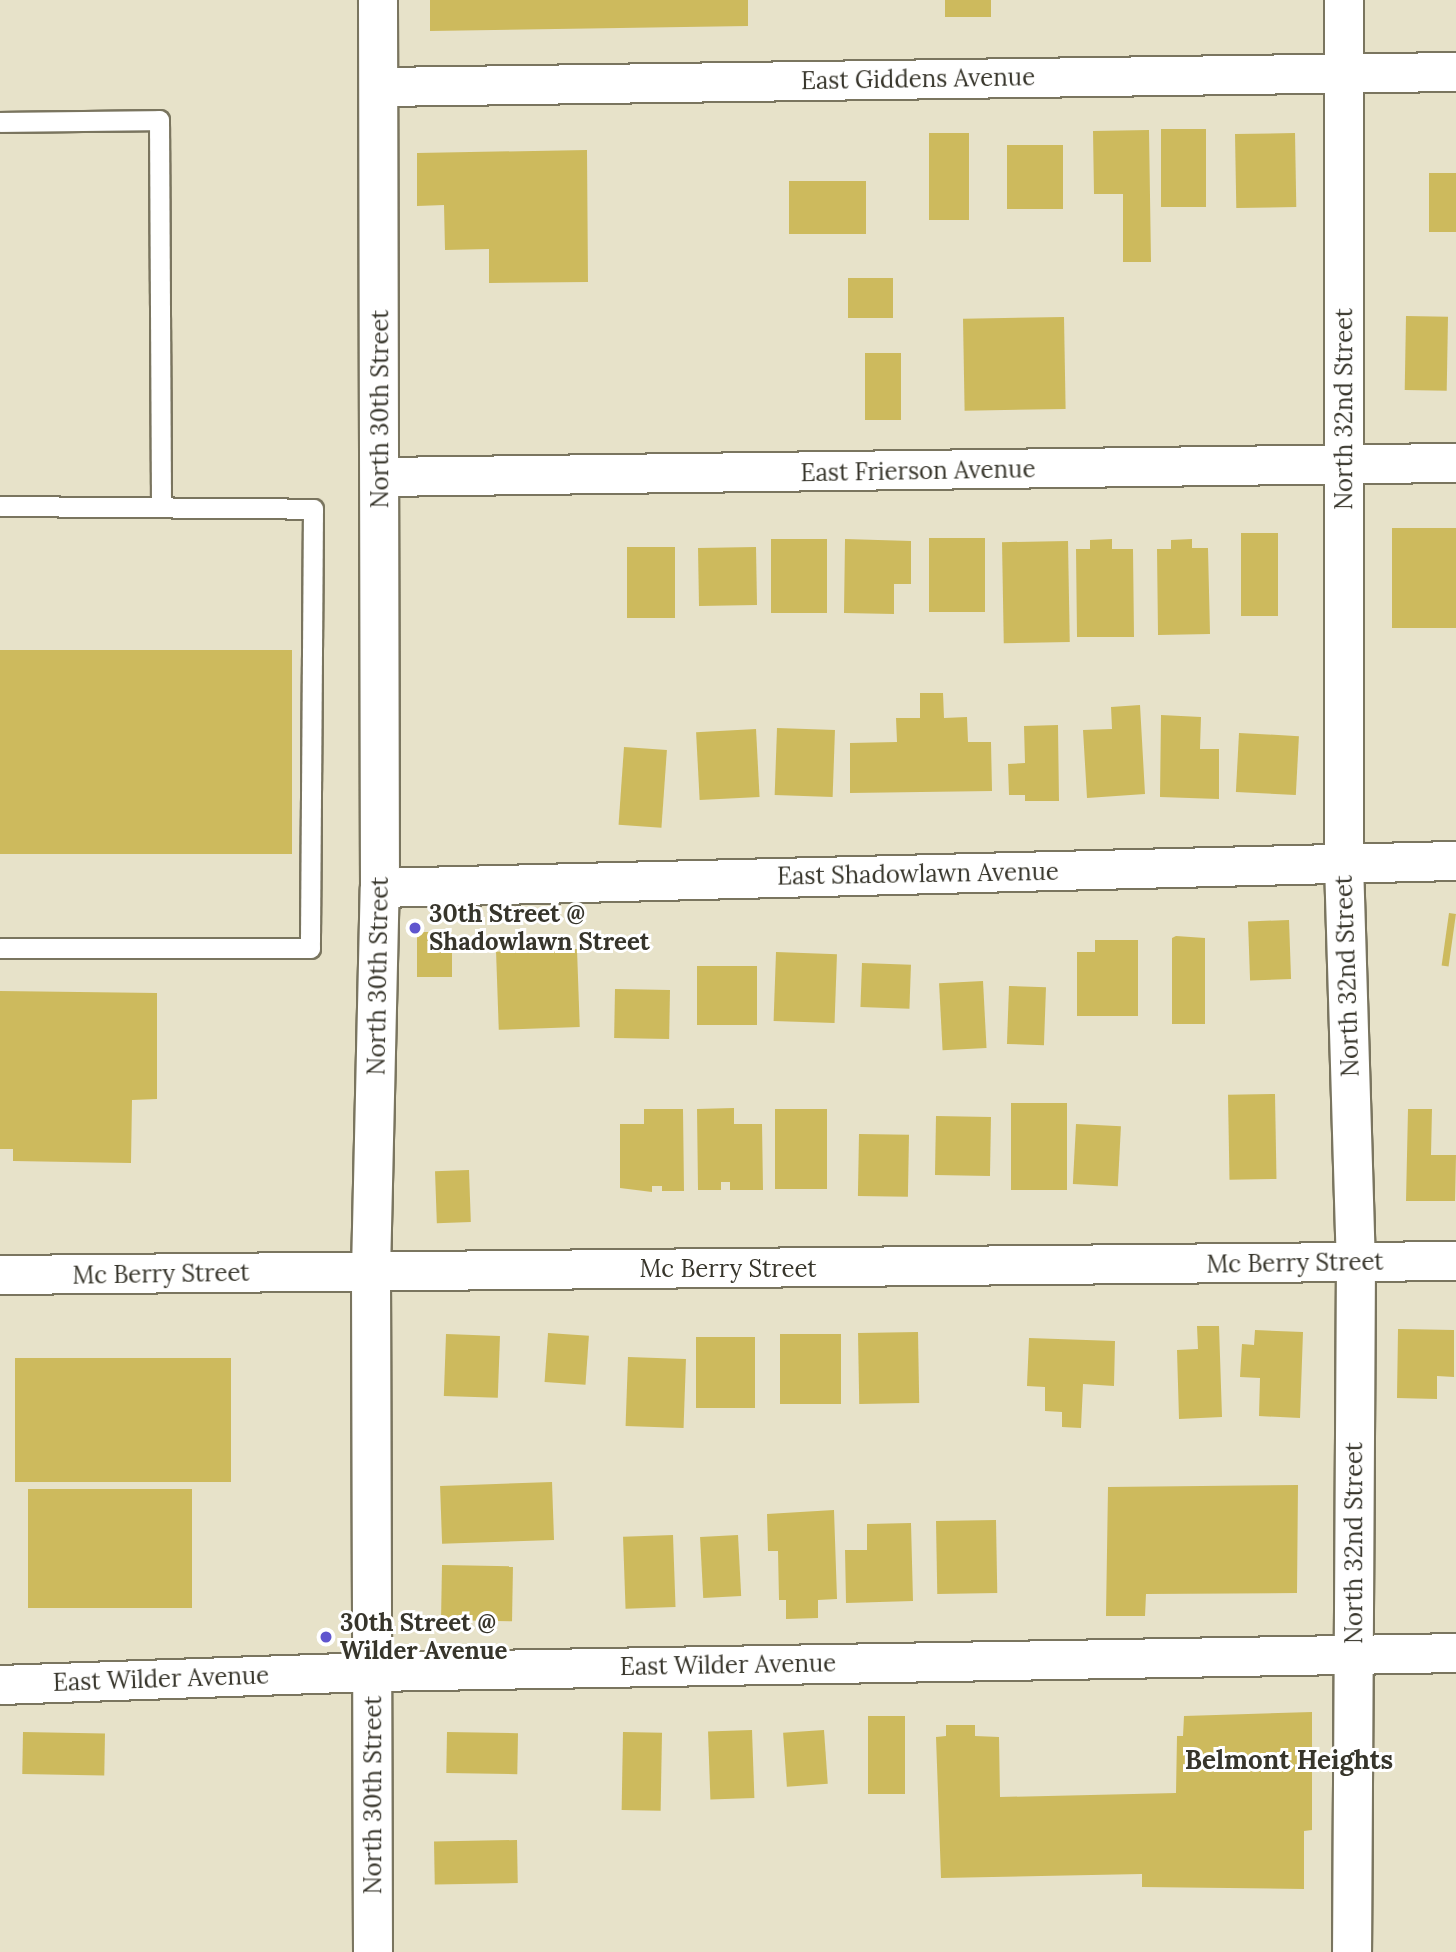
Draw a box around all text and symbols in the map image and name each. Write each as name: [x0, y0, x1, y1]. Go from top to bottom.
street label: East Giddens Avenue: [801, 63, 1035, 95]
street label: North 32nd Street: [1330, 308, 1358, 510]
street label: North 30th Street: [366, 310, 394, 508]
street label: East Frierson Avenue: [800, 455, 1036, 487]
street label: East Shadowlawn Avenue: [777, 857, 1059, 891]
street label: North 32nd Street: [1329, 874, 1365, 1078]
street label: North 30th Street: [362, 876, 394, 1076]
place label: 30th Street @ Shadowlawn Street: [429, 900, 650, 956]
marker: 30th Street @ Shadowlawn Street: [407, 920, 423, 936]
street label: Mc Berry Street: [1206, 1247, 1384, 1279]
street label: Mc Berry Street: [639, 1255, 817, 1283]
street label: Mc Berry Street: [72, 1258, 250, 1290]
street label: North 32nd Street: [1340, 1442, 1368, 1644]
place label: 30th Street @ Wilder Avenue: [340, 1609, 507, 1665]
marker: 30th Street @ Wilder Avenue: [318, 1629, 334, 1645]
street label: East Wilder Avenue: [620, 1649, 836, 1681]
street label: East Wilder Avenue: [52, 1661, 270, 1697]
street label: North 30th Street: [359, 1696, 387, 1894]
district label: Belmont Heights: [1185, 1744, 1393, 1776]

